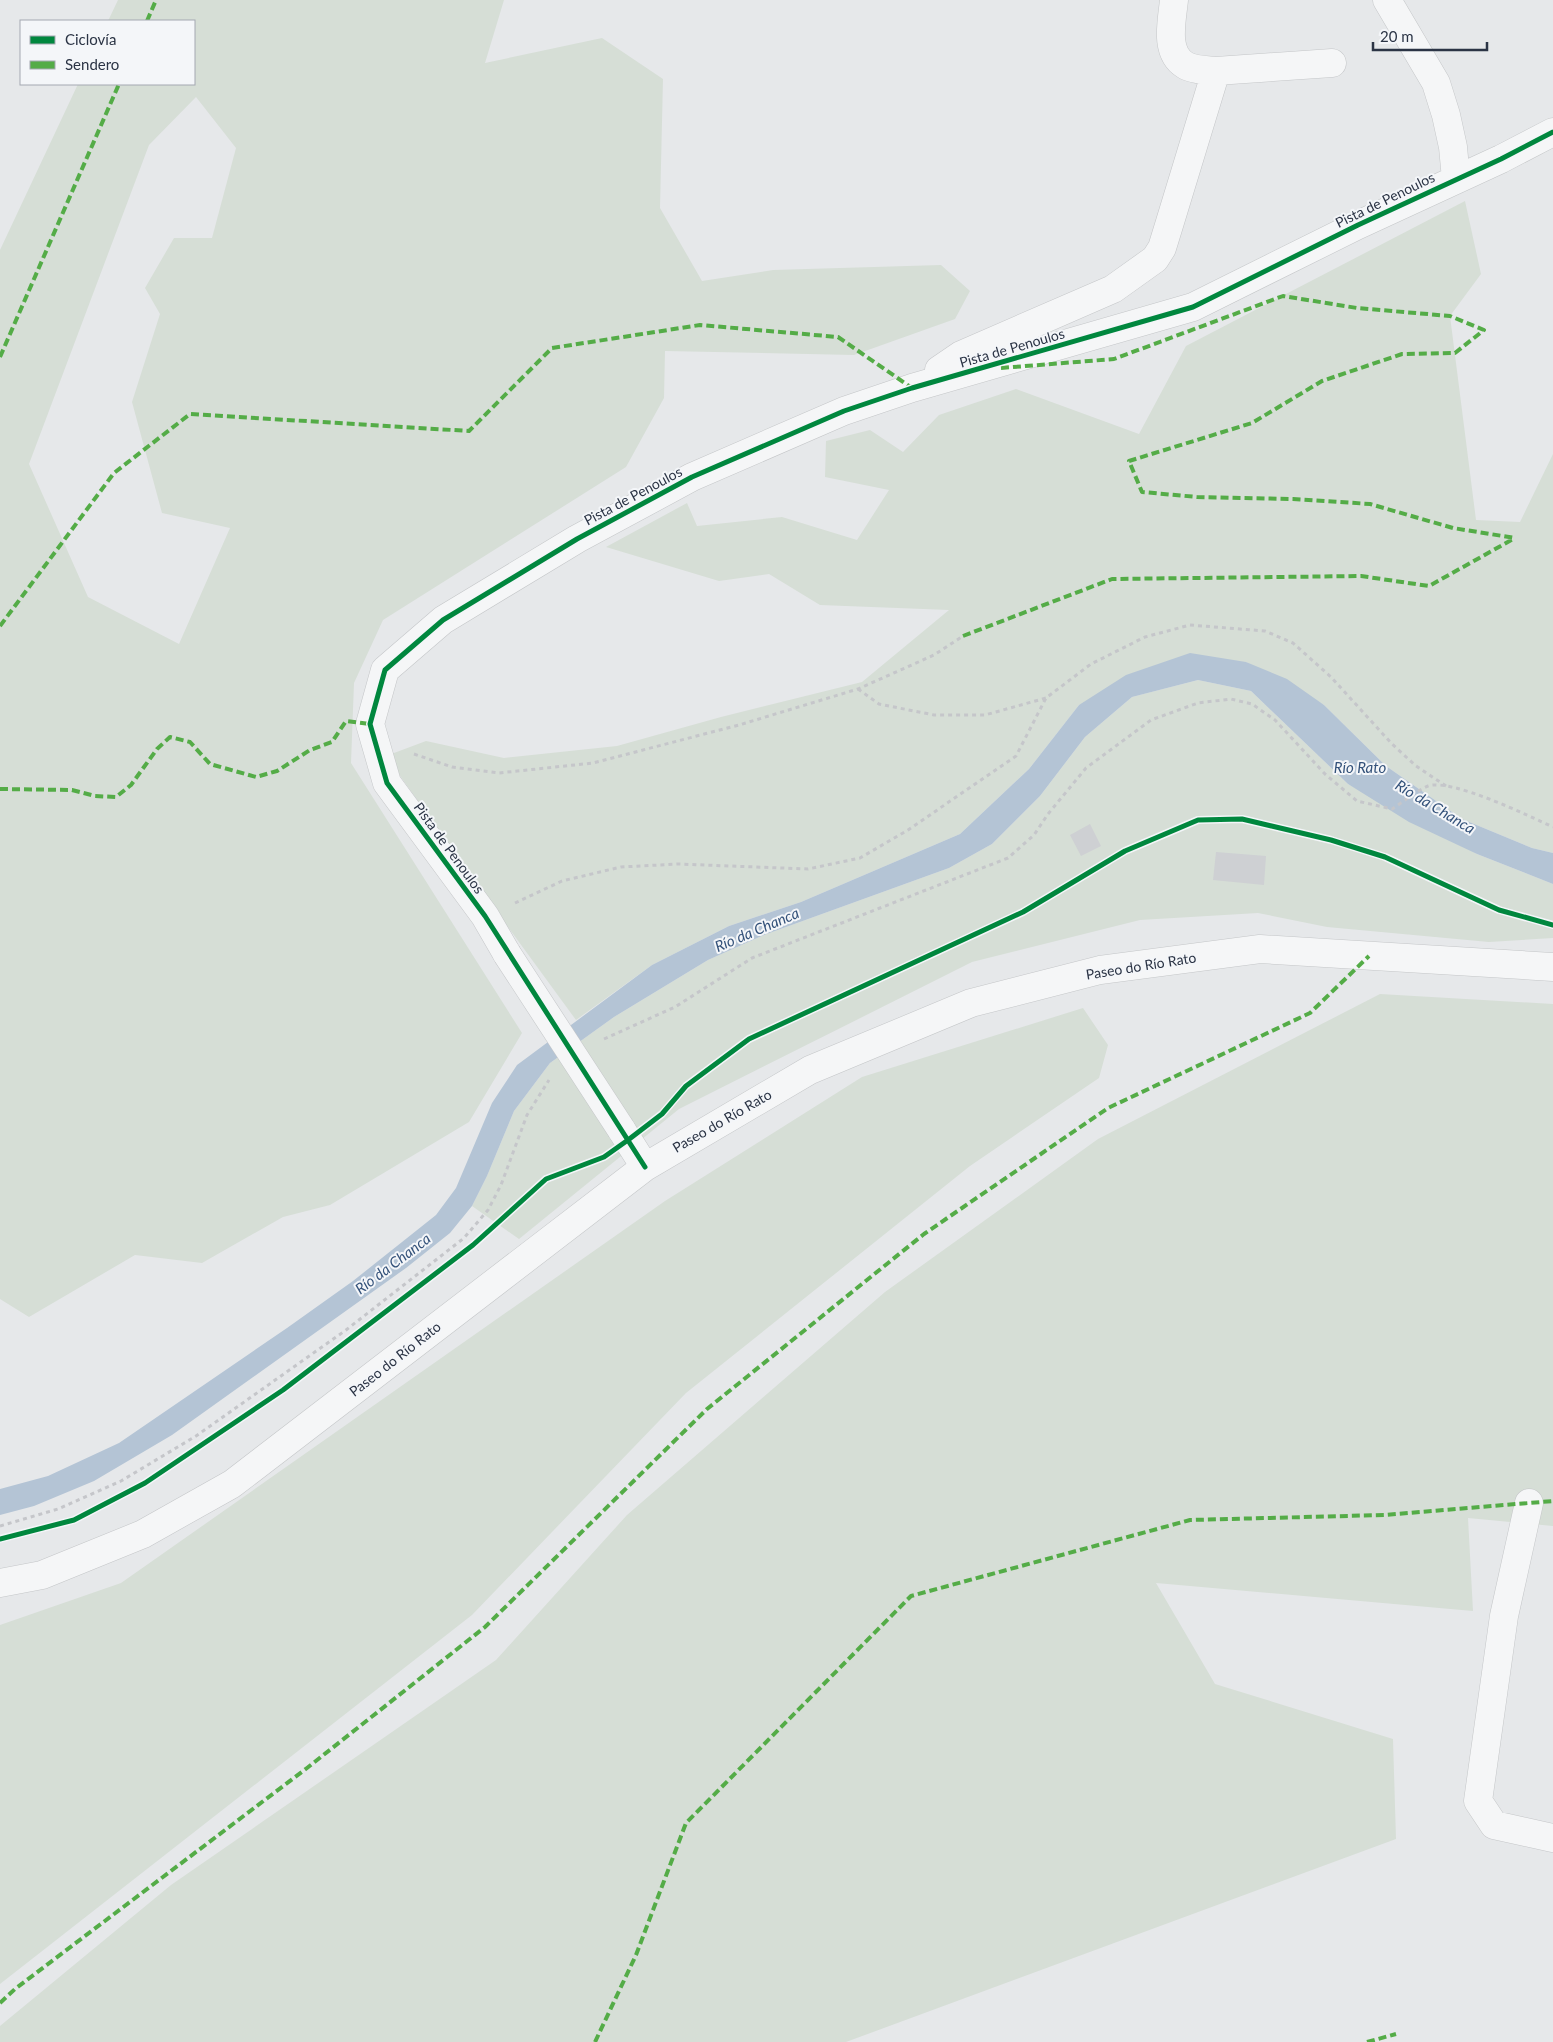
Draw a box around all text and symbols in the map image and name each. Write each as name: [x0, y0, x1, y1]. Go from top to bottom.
legend: [20, 20, 195, 85]
scale bar: [1373, 20, 1487, 52]
text: 20 m: [1380, 27, 1414, 45]
text: Ciclovía: [65, 30, 116, 48]
text: Sendero: [65, 55, 119, 73]
street label: Pista de Penoulos: [1332, 168, 1437, 231]
street label: Pista de Penoulos: [957, 324, 1066, 371]
street label: Pista de Penoulos: [581, 463, 685, 529]
water label: Río Rato: [1334, 758, 1386, 776]
water label: Río da Chanca: [1392, 775, 1479, 837]
street label: Pista de Penoulos: [411, 799, 488, 897]
water label: Río da Chanca: [712, 903, 802, 955]
street label: Paseo do Río Rato: [1085, 948, 1197, 983]
street label: Paseo do Río Rato: [669, 1085, 774, 1156]
water label: Río da Chanca: [351, 1229, 434, 1297]
street label: Paseo do Río Rato: [346, 1318, 444, 1400]

